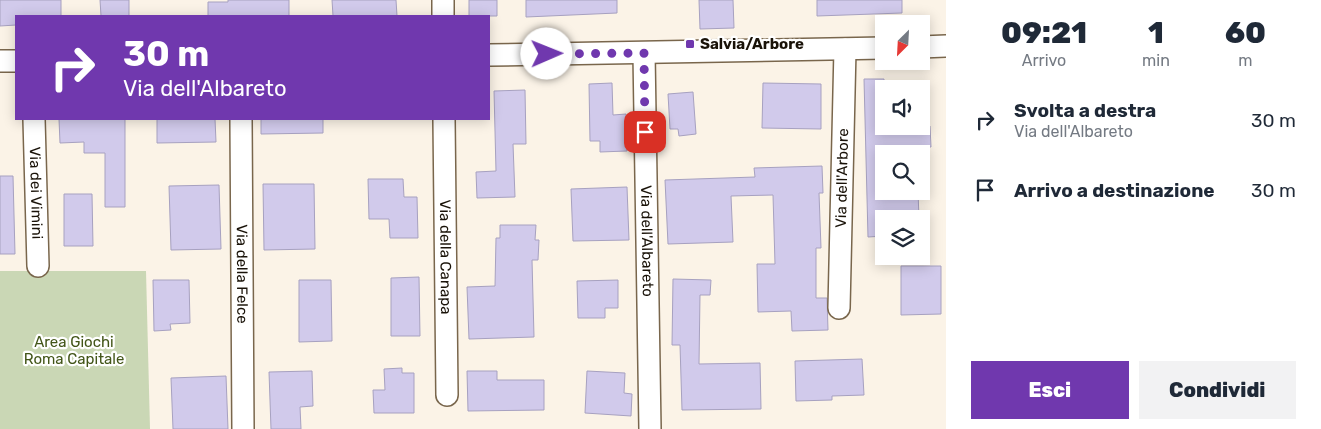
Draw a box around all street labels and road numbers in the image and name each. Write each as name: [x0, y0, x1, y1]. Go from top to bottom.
street label: Via dell'Arbore: [832, 128, 852, 228]
street label: Via dei Vimini: [26, 146, 46, 240]
street label: Via dell'Albareto: [637, 185, 657, 297]
street label: Via della Canapa: [436, 199, 455, 315]
street label: Via della Felce: [233, 224, 251, 324]

